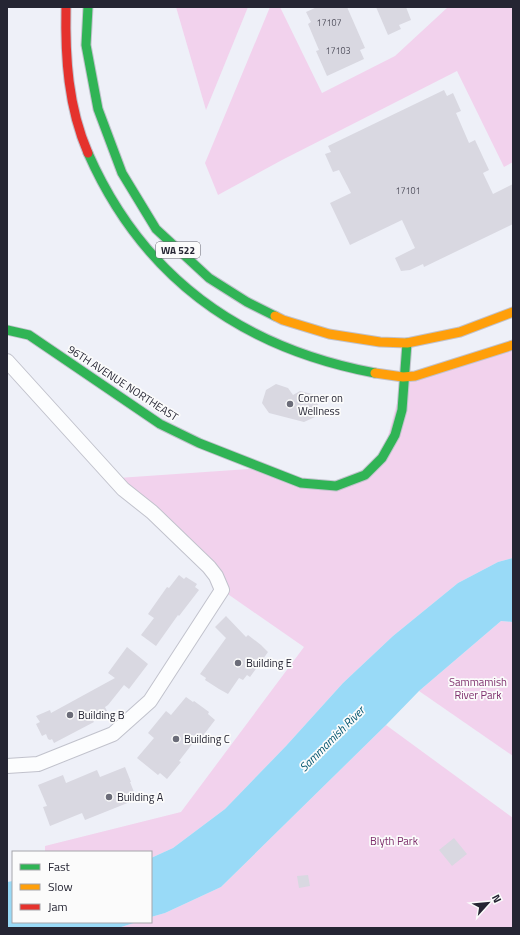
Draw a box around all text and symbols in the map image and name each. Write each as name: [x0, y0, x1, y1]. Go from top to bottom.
house number: 17107: [316, 16, 342, 29]
house number: 17103: [325, 44, 351, 57]
house number: 17101: [395, 184, 421, 197]
road number: WA 522: [156, 242, 200, 258]
street label: 96TH AVENUE NORTHEAST: [65, 341, 181, 425]
place label: Corner on Wellness: [298, 390, 343, 419]
marker: Corner on Wellness: [285, 399, 295, 409]
place label: Building E: [246, 655, 292, 671]
marker: Building E: [233, 658, 243, 668]
park label: Sammamish River Park: [449, 674, 507, 703]
water label: Sammamish River: [295, 700, 370, 776]
place label: Building B: [78, 707, 125, 723]
marker: Building B: [65, 710, 75, 720]
place label: Building C: [184, 731, 230, 747]
marker: Building C: [171, 734, 181, 744]
place label: Building A: [117, 789, 164, 805]
marker: Building A: [104, 792, 114, 802]
park label: Blyth Park: [370, 833, 419, 849]
legend: [12, 851, 152, 923]
text: Fast: [48, 857, 71, 876]
text: Slow: [48, 877, 73, 896]
north arrow: [468, 883, 508, 923]
text: N: [488, 891, 506, 905]
text: Jam: [48, 897, 68, 916]

